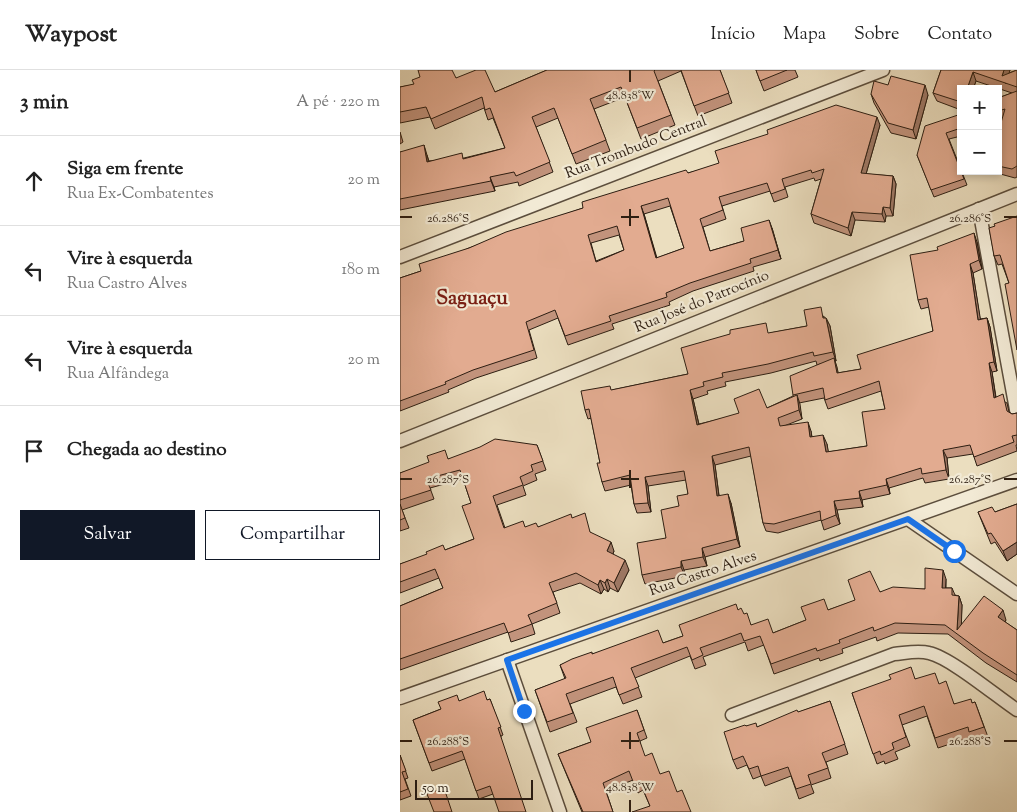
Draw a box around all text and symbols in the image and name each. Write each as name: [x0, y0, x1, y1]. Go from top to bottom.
text: Waypost: [25, 18, 117, 52]
text: Início: [710, 22, 755, 48]
text: Mapa: [783, 22, 826, 48]
text: Sobre: [854, 22, 899, 48]
text: Contato: [927, 22, 992, 48]
map controls: [957, 85, 1002, 175]
button: +: [957, 85, 1002, 130]
text: 48.838°W: [606, 87, 655, 105]
text: 3 min: [20, 88, 69, 118]
text: A pé · 220 m: [296, 91, 380, 114]
street label: Rua Trombudo Central: [562, 111, 710, 185]
button: −: [957, 130, 1002, 175]
text: Siga em frente: [67, 156, 183, 183]
icon: ahead: [20, 167, 48, 195]
text: 20 m: [347, 169, 380, 192]
text: Rua Ex-Combatentes: [67, 183, 213, 206]
text: 26.286°S: [427, 210, 469, 228]
text: 26.286°S: [949, 210, 991, 228]
text: Vire à esquerda: [67, 246, 193, 273]
icon: left: [20, 257, 48, 285]
text: 180 m: [341, 259, 380, 282]
street label: Rua José do Patrocínio: [631, 265, 773, 339]
text: Rua Castro Alves: [67, 273, 187, 296]
district label: Saguaçu: [436, 285, 508, 314]
text: Vire à esquerda: [67, 336, 193, 363]
icon: left: [20, 347, 48, 375]
text: 20 m: [347, 349, 380, 372]
text: Rua Alfândega: [67, 363, 169, 386]
icon: arrive: [20, 437, 48, 465]
text: Chegada ao destino: [67, 437, 227, 464]
text: 26.287°S: [427, 471, 469, 489]
text: 26.287°S: [949, 471, 991, 489]
button: Salvar: [20, 510, 195, 560]
button: Compartilhar: [205, 510, 380, 560]
route start: [943, 540, 966, 563]
street label: Rua Castro Alves: [646, 546, 760, 602]
route end: [513, 700, 536, 723]
text: 26.288°S: [427, 733, 469, 751]
text: 26.288°S: [949, 733, 991, 751]
scale bar: [415, 777, 532, 800]
text: 50 m: [422, 779, 449, 799]
text: 48.838°W: [606, 779, 655, 797]

